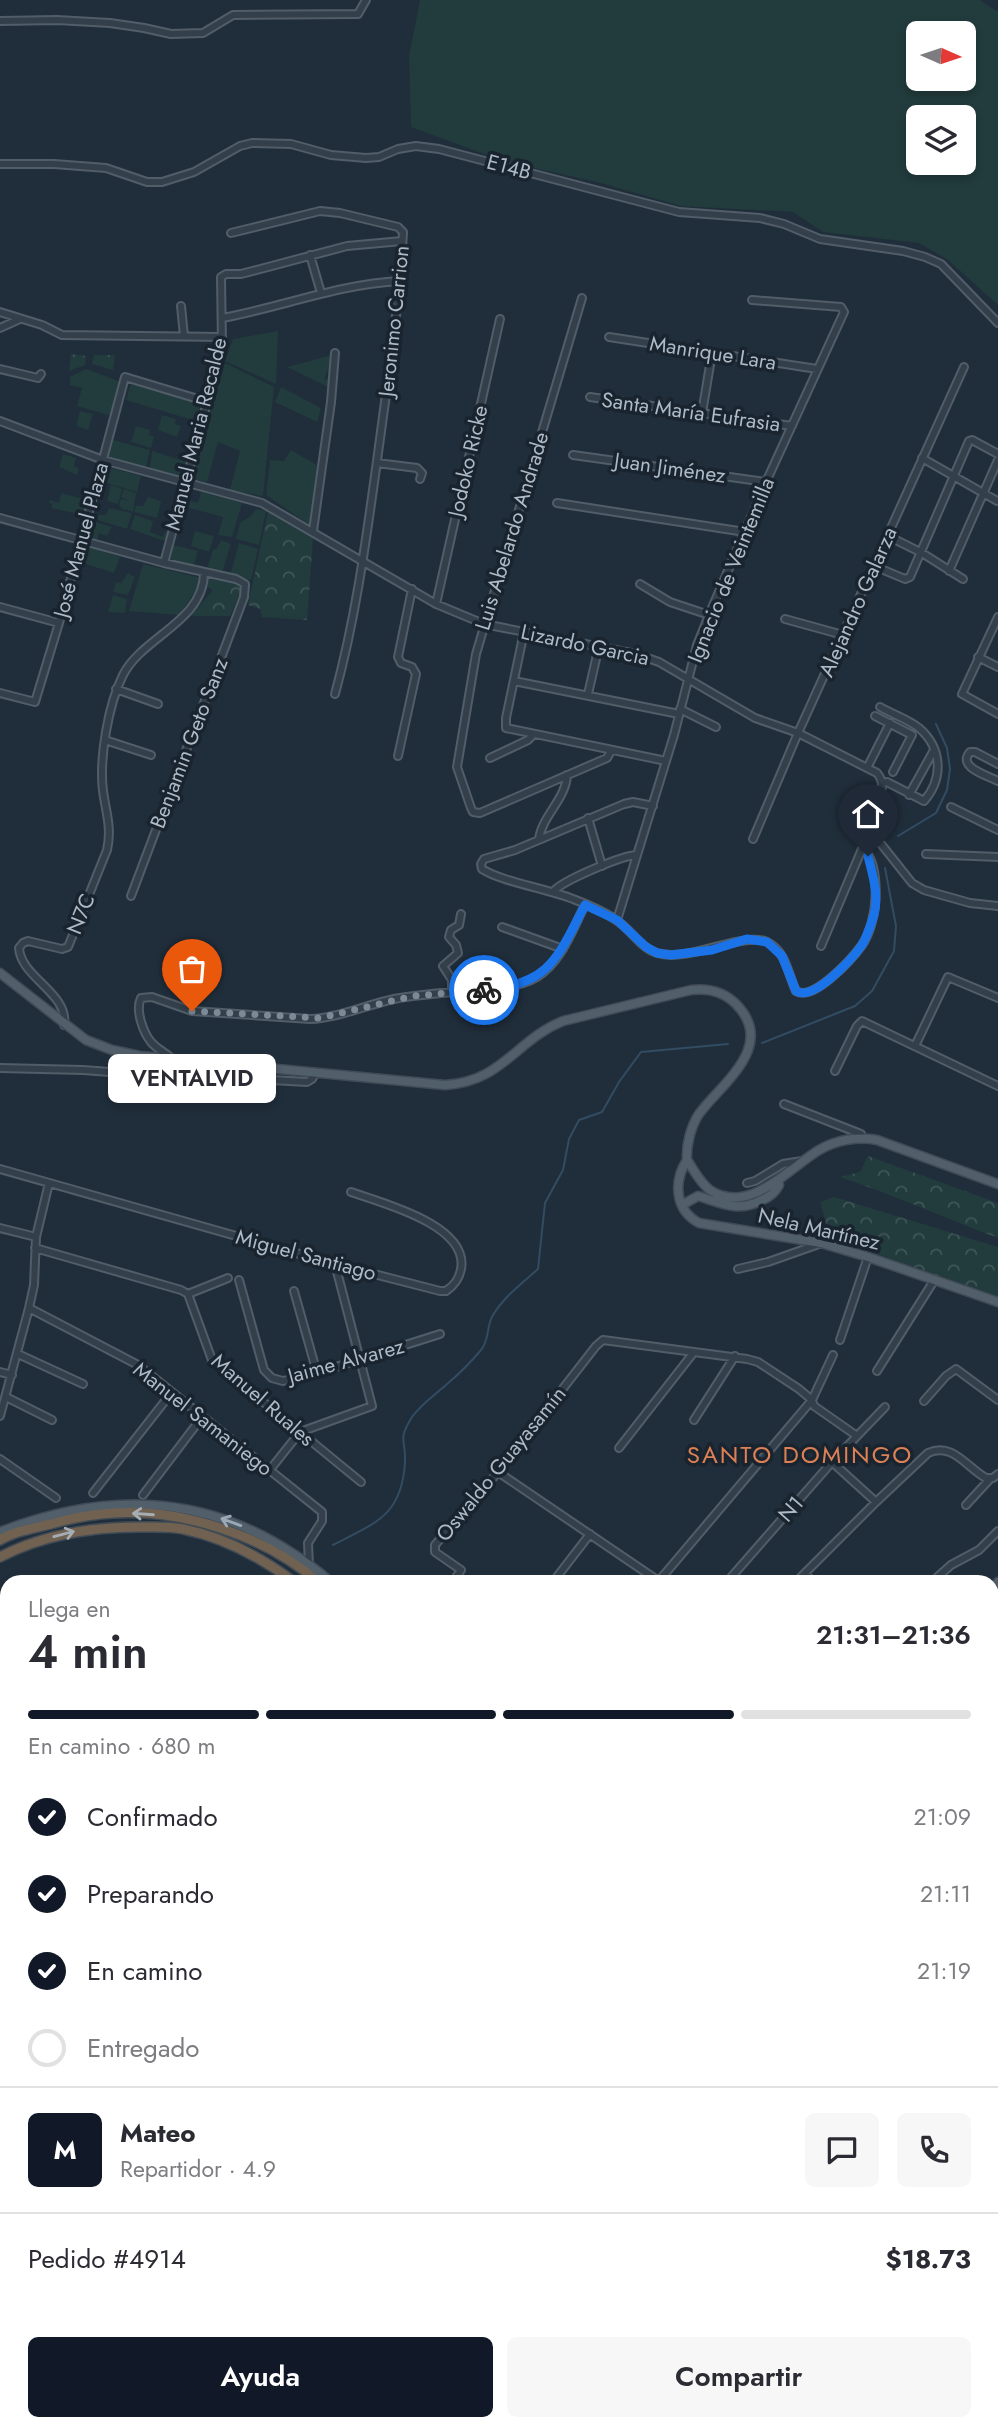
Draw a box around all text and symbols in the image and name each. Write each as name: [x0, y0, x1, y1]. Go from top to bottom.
north arrow: [906, 21, 976, 91]
map controls: [906, 21, 976, 175]
button: layers: [906, 105, 976, 175]
street label: E14B: [483, 147, 535, 187]
street label: Jeronimo Carrion: [371, 244, 417, 401]
street label: Manrique Lara: [648, 328, 778, 378]
street label: Manuel Maria Recalde: [158, 334, 235, 533]
street label: Santa María Eufrasia: [600, 385, 782, 439]
street label: Jodoko Ricke: [440, 402, 495, 523]
street label: Luis Abelardo Andrade: [468, 428, 556, 634]
street label: Juan Jiménez: [609, 445, 728, 491]
street label: José Manuel Plaza: [45, 459, 116, 624]
street label: Ignacio de Veintemilla: [680, 473, 782, 667]
street label: Alejandro Galarza: [811, 522, 905, 682]
street label: Lizardo Garcia: [518, 617, 652, 673]
street label: Benjamin Geto Sanz: [143, 653, 235, 833]
pin: [838, 784, 898, 856]
icon: home: [849, 795, 887, 833]
street label: N7C: [59, 889, 103, 939]
pin: [162, 939, 222, 1011]
icon: bag: [173, 950, 211, 988]
courier: [449, 955, 519, 1025]
icon: bike: [465, 971, 503, 1009]
callout: VENTALVID: [108, 1053, 276, 1102]
text: VENTALVID: [130, 1061, 254, 1095]
street label: Nela Martínez: [755, 1200, 883, 1258]
street label: Miguel Santiago: [233, 1222, 379, 1288]
street label: Jaime Alvarez: [282, 1331, 408, 1392]
street label: Manuel Ruales: [205, 1347, 321, 1453]
street label: Manuel Samaniego: [127, 1355, 279, 1483]
street label: Oswaldo Guayasamín: [429, 1380, 573, 1548]
district label: SANTO DOMINGO: [687, 1437, 913, 1472]
street label: N1: [771, 1489, 811, 1529]
one-way arrow: [133, 1507, 155, 1520]
one-way arrow: [220, 1515, 242, 1527]
one-way arrow: [53, 1526, 75, 1539]
text: Llega en: [28, 1592, 110, 1626]
text: 21:31–21:36: [816, 1616, 971, 1654]
text: 4 min: [28, 1619, 148, 1685]
text: En camino · 680 m: [28, 1729, 215, 1763]
icon: check: [28, 1798, 66, 1836]
text: Confirmado: [87, 1798, 218, 1836]
text: 21:09: [914, 1800, 971, 1834]
icon: check: [28, 1875, 66, 1913]
text: Preparando: [87, 1875, 214, 1913]
text: 21:11: [920, 1877, 971, 1911]
icon: check: [28, 1952, 66, 1990]
text: En camino: [87, 1952, 203, 1990]
text: 21:19: [917, 1954, 971, 1988]
text: Entregado: [87, 2029, 199, 2067]
button: chat: [805, 2113, 879, 2187]
button: phone: [897, 2113, 971, 2187]
text: Mateo: [120, 2114, 196, 2152]
text: M: [53, 2131, 77, 2169]
text: Repartidor · 4.9: [120, 2152, 276, 2186]
text: Pedido #4914: [28, 2240, 186, 2278]
text: $18.73: [885, 2240, 971, 2278]
button: Ayuda: [28, 2337, 493, 2417]
button: Compartir: [507, 2337, 971, 2417]

